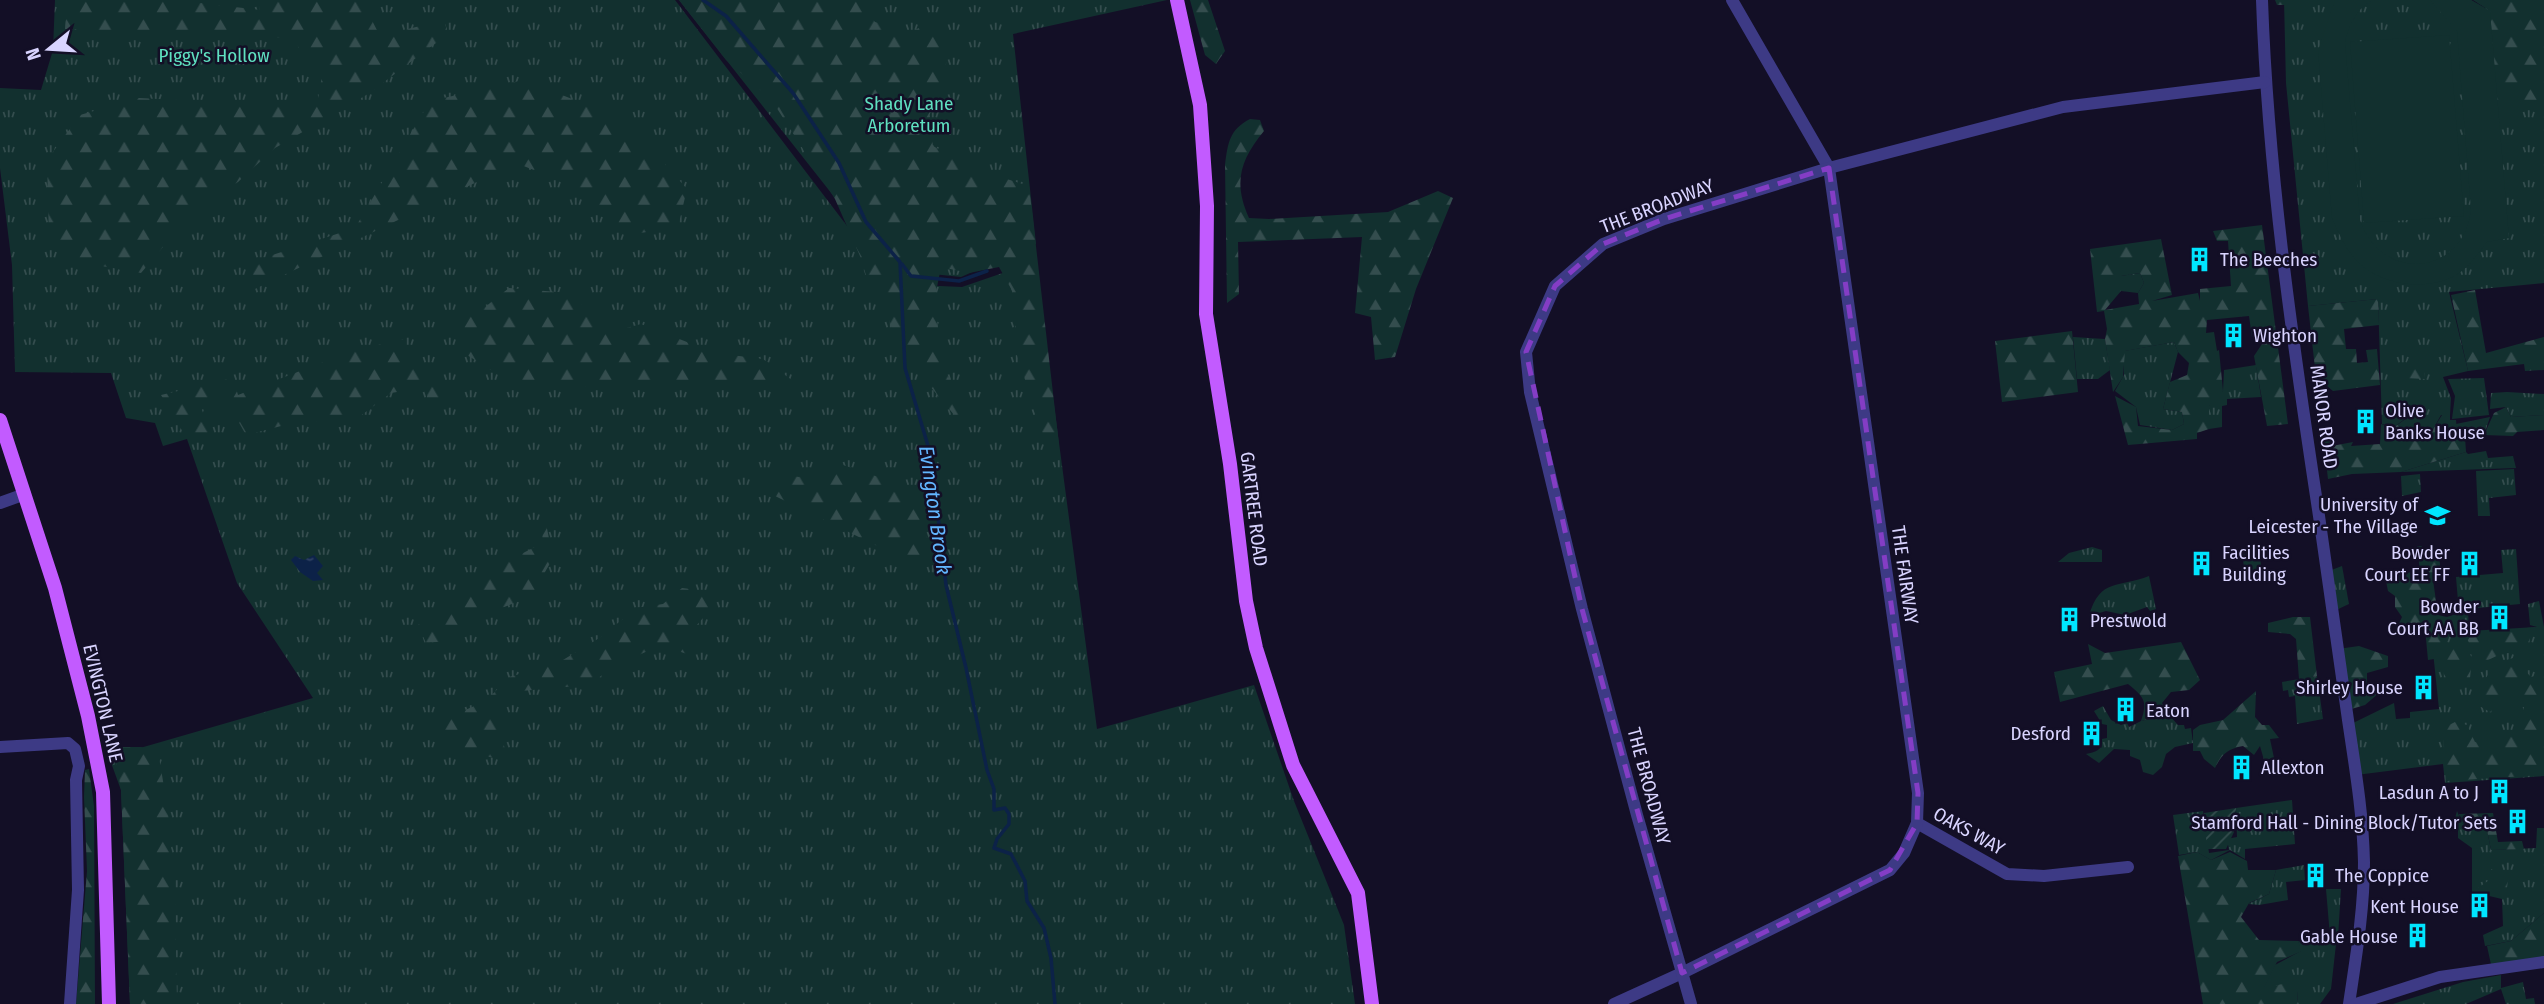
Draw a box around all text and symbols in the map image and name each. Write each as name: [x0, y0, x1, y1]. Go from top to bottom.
north arrow: [14, 14, 84, 84]
park label: Piggy's Hollow: [158, 44, 270, 67]
text: N: [21, 45, 46, 63]
park label: Shady Lane Arboretum: [865, 92, 953, 137]
street label: THE BROADWAY: [1597, 174, 1718, 238]
building icon: The Beeches: [2186, 245, 2214, 273]
place label: The Beeches: [2220, 248, 2317, 271]
building icon: Wighton: [2219, 321, 2247, 349]
place label: Wighton: [2253, 324, 2317, 347]
street label: MANOR ROAD: [2305, 364, 2343, 470]
place label: Olive Banks House: [2385, 399, 2485, 444]
building icon: Olive Banks House: [2351, 407, 2379, 435]
water label: Evington Brook: [913, 444, 957, 576]
street label: GARTREE ROAD: [1236, 450, 1272, 568]
place label: University of Leicester - The Village: [2248, 493, 2419, 538]
school or university icon: University of Leicester - The Village: [2424, 501, 2452, 529]
street label: THE FAIRWAY: [1887, 524, 1923, 626]
place label: Facilities Building: [2222, 541, 2290, 586]
place label: Bowder Court EE FF: [2365, 541, 2450, 586]
building icon: Facilities Building: [2188, 549, 2216, 577]
building icon: Bowder Court EE FF: [2456, 549, 2484, 577]
place label: Bowder Court AA BB: [2387, 595, 2479, 640]
building icon: Bowder Court AA BB: [2485, 603, 2513, 631]
building icon: Prestwold: [2056, 606, 2084, 634]
place label: Prestwold: [2090, 609, 2167, 632]
street label: EVINGTON LANE: [78, 642, 128, 764]
building icon: Shirley House: [2409, 673, 2437, 701]
place label: Shirley House: [2296, 676, 2403, 699]
building icon: Eaton: [2112, 696, 2140, 724]
place label: Eaton: [2146, 699, 2190, 722]
building icon: Desford: [2077, 719, 2105, 747]
place label: Desford: [2011, 722, 2071, 745]
street label: THE BROADWAY: [1622, 725, 1676, 847]
building icon: Allexton: [2227, 753, 2255, 781]
place label: Allexton: [2261, 756, 2324, 779]
building icon: Lasdun A to J: [2485, 778, 2513, 806]
place label: Lasdun A to J: [2379, 781, 2479, 804]
street label: OAKS WAY: [1929, 802, 2009, 860]
building icon: Stamford Hall - Dining Block/Tutor Sets: [2503, 808, 2531, 836]
place label: Stamford Hall - Dining Block/Tutor Sets: [2191, 811, 2497, 834]
building icon: The Coppice: [2301, 861, 2329, 889]
place label: The Coppice: [2335, 864, 2429, 887]
building icon: Kent House: [2465, 892, 2493, 920]
place label: Kent House: [2370, 895, 2459, 918]
building icon: Gable House: [2404, 922, 2432, 950]
place label: Gable House: [2300, 925, 2398, 948]

